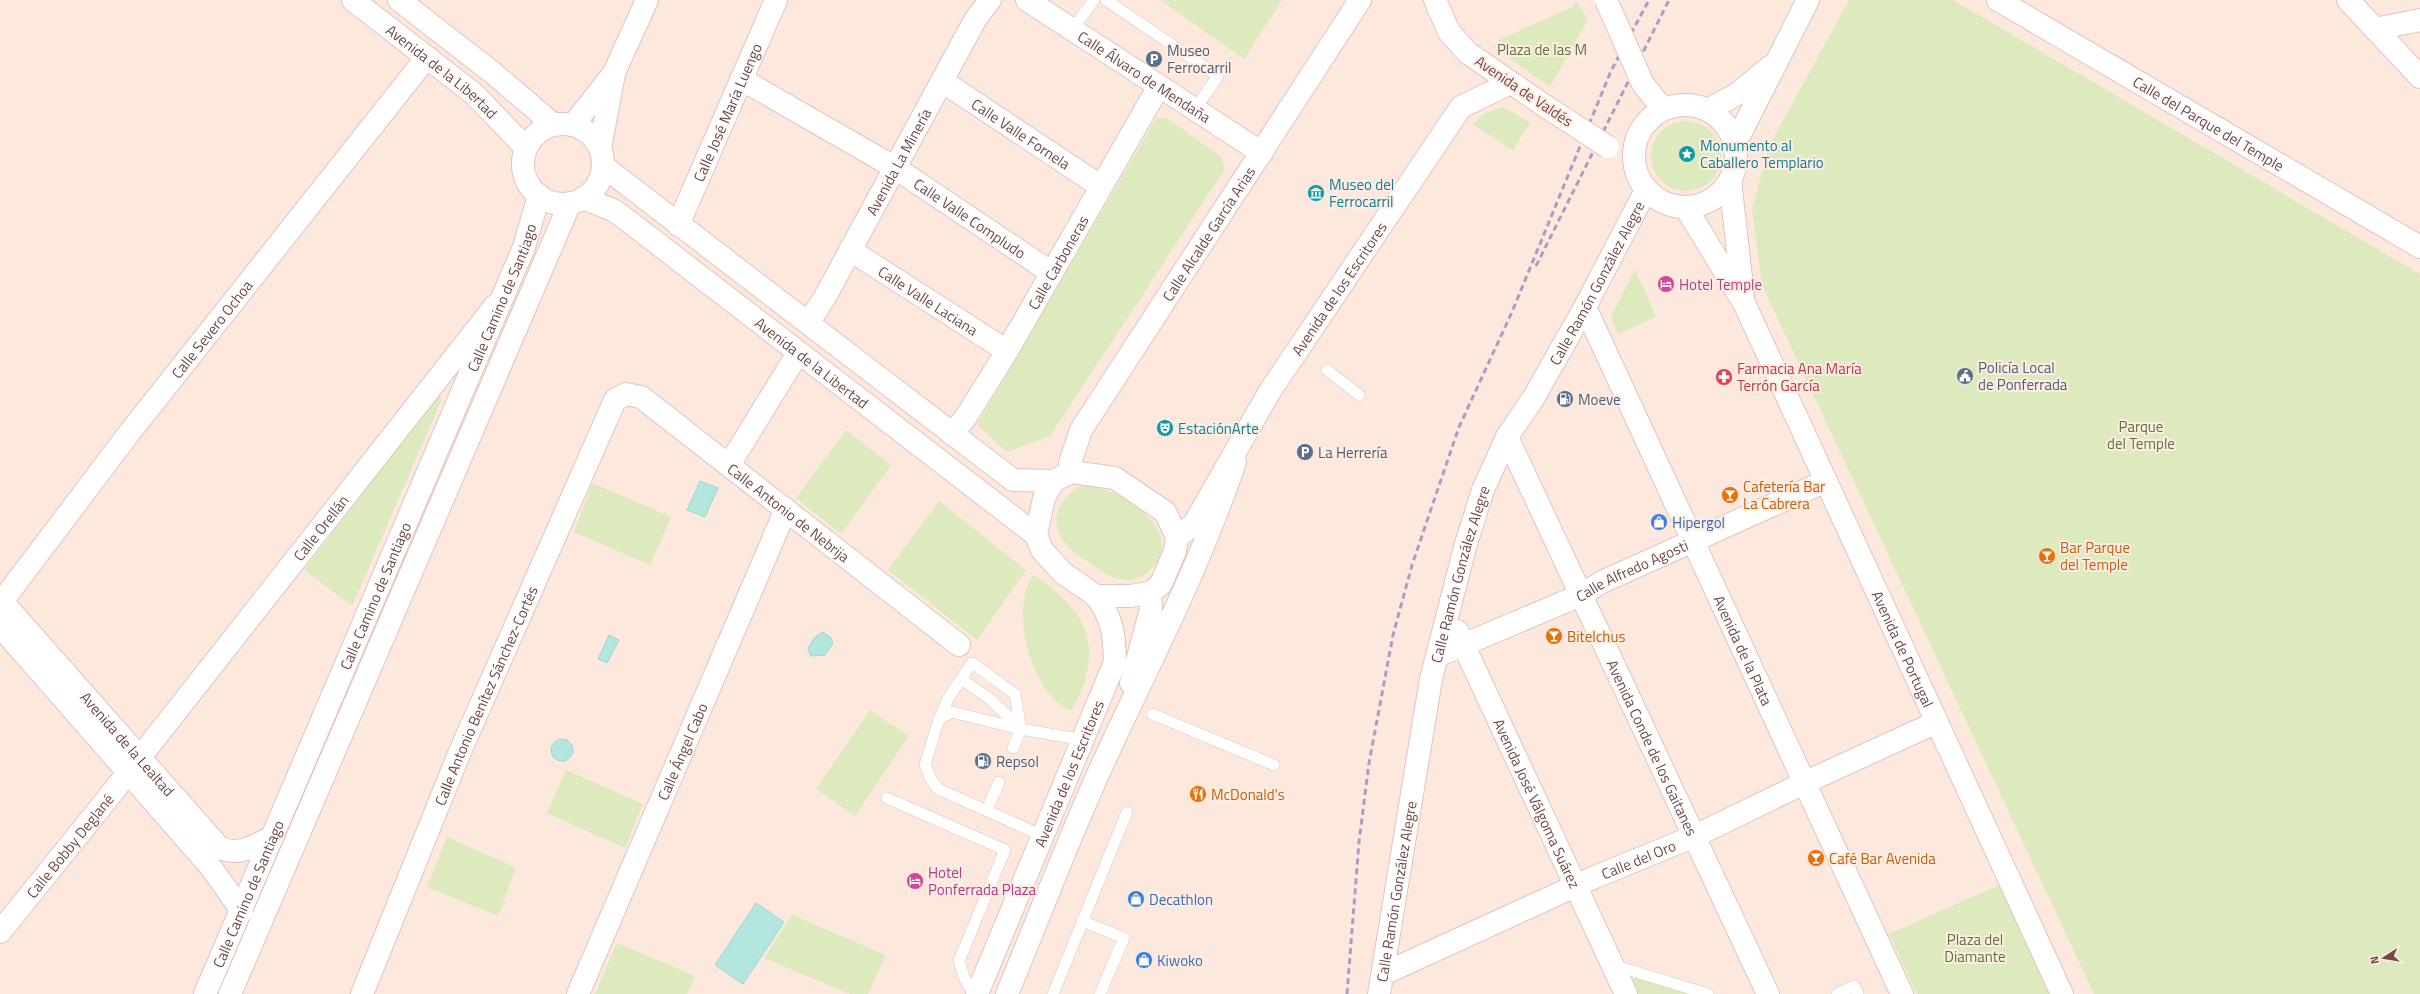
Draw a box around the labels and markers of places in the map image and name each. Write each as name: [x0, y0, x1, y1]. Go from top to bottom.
place label: Museo Ferrocarril: [1167, 39, 1232, 79]
parking icon: Museo Ferrocarril: [1144, 49, 1164, 69]
place label: Monumento al Caballero Templario: [1700, 134, 1824, 174]
place icon: Monumento al Caballero Templario: [1677, 144, 1697, 164]
place label: Museo del Ferrocarril: [1329, 173, 1394, 213]
museum icon: Museo del Ferrocarril: [1306, 183, 1326, 203]
place label: Hotel Temple: [1679, 273, 1762, 296]
hotel icon: Hotel Temple: [1656, 274, 1676, 294]
place label: Policía Local de Ponferrada: [1978, 356, 2068, 396]
place label: Farmacia Ana María Terrón García: [1737, 357, 1862, 397]
public building icon: Policía Local de Ponferrada: [1955, 366, 1975, 386]
pharmacy icon: Farmacia Ana María Terrón García: [1714, 367, 1734, 387]
place label: Moeve: [1578, 388, 1621, 411]
fuel station icon: Moeve: [1555, 389, 1575, 409]
place label: EstaciónArte: [1178, 417, 1259, 440]
theatre icon: EstaciónArte: [1155, 418, 1175, 438]
place label: La Herrería: [1318, 441, 1388, 464]
parking icon: La Herrería: [1295, 442, 1315, 462]
place label: Cafetería Bar La Cabrera: [1743, 475, 1825, 515]
bar icon: Cafetería Bar La Cabrera: [1720, 485, 1740, 505]
place label: Hipergol: [1672, 511, 1725, 534]
shop icon: Hipergol: [1649, 512, 1669, 532]
place label: Bar Parque del Temple: [2060, 536, 2130, 576]
bar icon: Bar Parque del Temple: [2037, 546, 2057, 566]
place label: Bitelchus: [1567, 625, 1625, 648]
bar icon: Bitelchus: [1544, 626, 1564, 646]
place label: Repsol: [996, 750, 1039, 773]
fuel station icon: Repsol: [973, 751, 993, 771]
place label: McDonald's: [1211, 783, 1285, 806]
restaurant icon: McDonald's: [1188, 784, 1208, 804]
place label: Café Bar Avenida: [1829, 847, 1936, 870]
bar icon: Café Bar Avenida: [1806, 848, 1826, 868]
place label: Hotel Ponferrada Plaza: [928, 861, 1037, 901]
hotel icon: Hotel Ponferrada Plaza: [905, 871, 925, 891]
place label: Decathlon: [1149, 888, 1213, 911]
shop icon: Decathlon: [1126, 889, 1146, 909]
place label: Kiwoko: [1157, 949, 1203, 972]
shop icon: Kiwoko: [1134, 950, 1154, 970]

